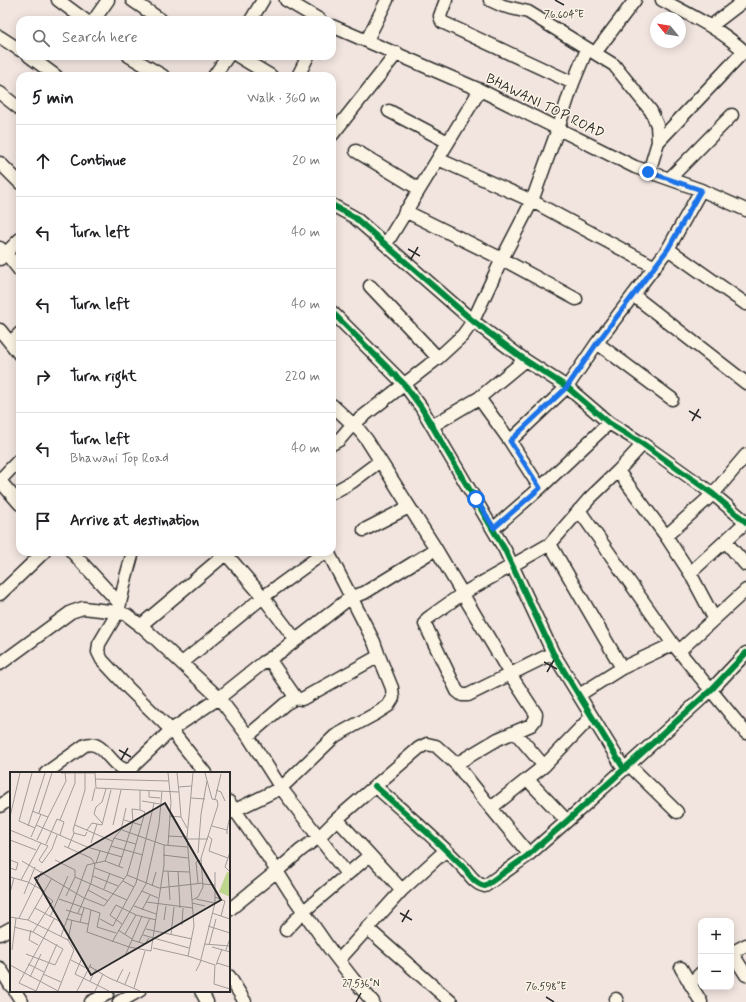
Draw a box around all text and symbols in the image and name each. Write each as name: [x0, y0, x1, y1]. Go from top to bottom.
text: 76.604°E: [544, 8, 584, 22]
north arrow: [650, 12, 686, 48]
search box: [16, 16, 336, 60]
icon: search: [30, 27, 52, 49]
text: Search here: [62, 28, 138, 48]
street label: BHAWANI TOP ROAD: [483, 69, 607, 143]
text: 5 min: [32, 87, 74, 109]
text: Walk · 360 m: [247, 90, 320, 107]
icon: ahead: [32, 150, 54, 172]
text: Continue: [70, 151, 126, 171]
text: 20 m: [292, 152, 320, 169]
route end: [639, 163, 657, 181]
icon: left: [32, 222, 54, 244]
text: Turn left: [70, 223, 130, 243]
text: 40 m: [291, 224, 320, 241]
icon: left: [32, 294, 54, 316]
text: Turn left: [70, 295, 130, 315]
text: 40 m: [291, 296, 320, 313]
icon: right: [32, 366, 54, 388]
text: Turn right: [70, 367, 137, 387]
text: 220 m: [285, 368, 320, 385]
text: Turn left: [70, 430, 130, 450]
icon: left: [32, 438, 54, 460]
text: 40 m: [291, 440, 320, 457]
text: Bhawani Top Road: [70, 450, 169, 467]
route start: [467, 490, 485, 508]
icon: arrive: [32, 510, 54, 532]
text: Arrive at destination: [70, 511, 199, 531]
inset map: [10, 772, 230, 992]
map controls: [698, 918, 734, 990]
button: +: [698, 918, 734, 954]
button: −: [698, 954, 734, 990]
text: 27.536°N: [342, 977, 380, 991]
text: 76.598°E: [526, 980, 566, 994]

